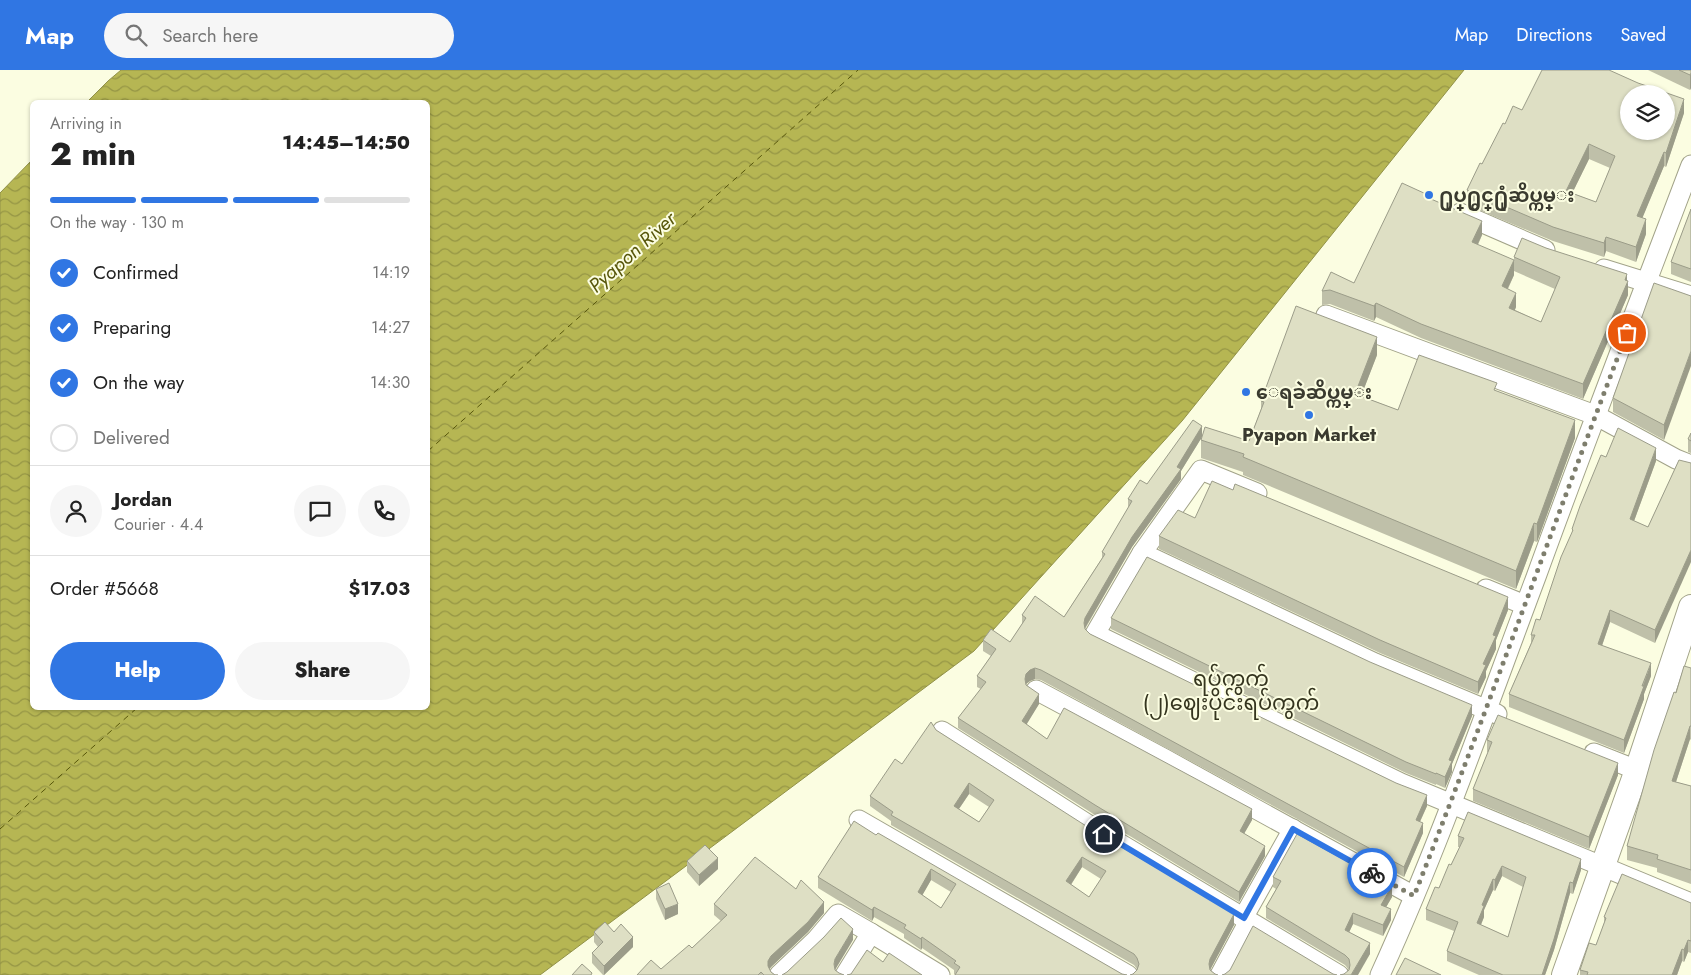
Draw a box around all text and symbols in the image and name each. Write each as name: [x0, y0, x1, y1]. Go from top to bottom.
search box: [104, 13, 454, 58]
text: Map: [25, 18, 74, 53]
icon: search: [122, 21, 150, 49]
text: Search here: [162, 22, 258, 49]
text: Map: [1455, 22, 1488, 48]
text: Directions: [1516, 22, 1592, 48]
text: Saved: [1620, 22, 1666, 48]
map controls: [1620, 85, 1675, 140]
button: layers: [1620, 85, 1675, 140]
text: Arriving in: [50, 112, 122, 135]
text: 14:45–14:50: [282, 129, 410, 156]
text: 2 min: [50, 131, 136, 177]
place label: ႐ုပ္႐ွင္႐ုံဆိပ္ကမ္း: [1439, 182, 1575, 211]
marker: ႐ုပ္႐ွင္႐ုံဆိပ္ကမ္း: [1423, 189, 1435, 201]
water label: Pyapon River: [582, 204, 683, 300]
text: On the way · 130 m: [50, 211, 184, 234]
icon: check: [50, 259, 78, 287]
text: Confirmed: [93, 259, 179, 286]
text: 14:19: [372, 261, 410, 284]
pin: [1606, 312, 1648, 354]
icon: check: [50, 314, 78, 342]
text: Preparing: [93, 314, 171, 341]
text: 14:27: [371, 316, 410, 339]
icon: bag: [1613, 319, 1641, 347]
icon: check: [50, 369, 78, 397]
text: On the way: [93, 369, 184, 396]
text: 14:30: [370, 371, 410, 394]
place label: ေရခဲဆိပ္ကမ္း: [1256, 379, 1372, 408]
marker: ေရခဲဆိပ္ကမ္း: [1240, 386, 1252, 398]
marker: Pyapon Market: [1303, 409, 1315, 421]
place label: Pyapon Market: [1242, 421, 1376, 448]
text: Delivered: [93, 424, 170, 451]
button: person: [50, 485, 102, 537]
button: chat: [294, 485, 346, 537]
button: phone: [358, 485, 410, 537]
text: Jordan: [114, 486, 172, 513]
text: Courier · 4.4: [114, 513, 203, 536]
text: Order #5668: [50, 575, 159, 602]
text: $17.03: [348, 575, 410, 602]
button: Help: [50, 642, 225, 700]
button: Share: [235, 642, 410, 700]
district label: ရပ်ကွက် (၂)ဈေးပိုင်းရပ်ကွက်: [1143, 663, 1319, 720]
pin: [1083, 813, 1125, 855]
icon: home: [1090, 820, 1118, 848]
courier: [1347, 848, 1397, 898]
icon: bike: [1358, 859, 1386, 887]

